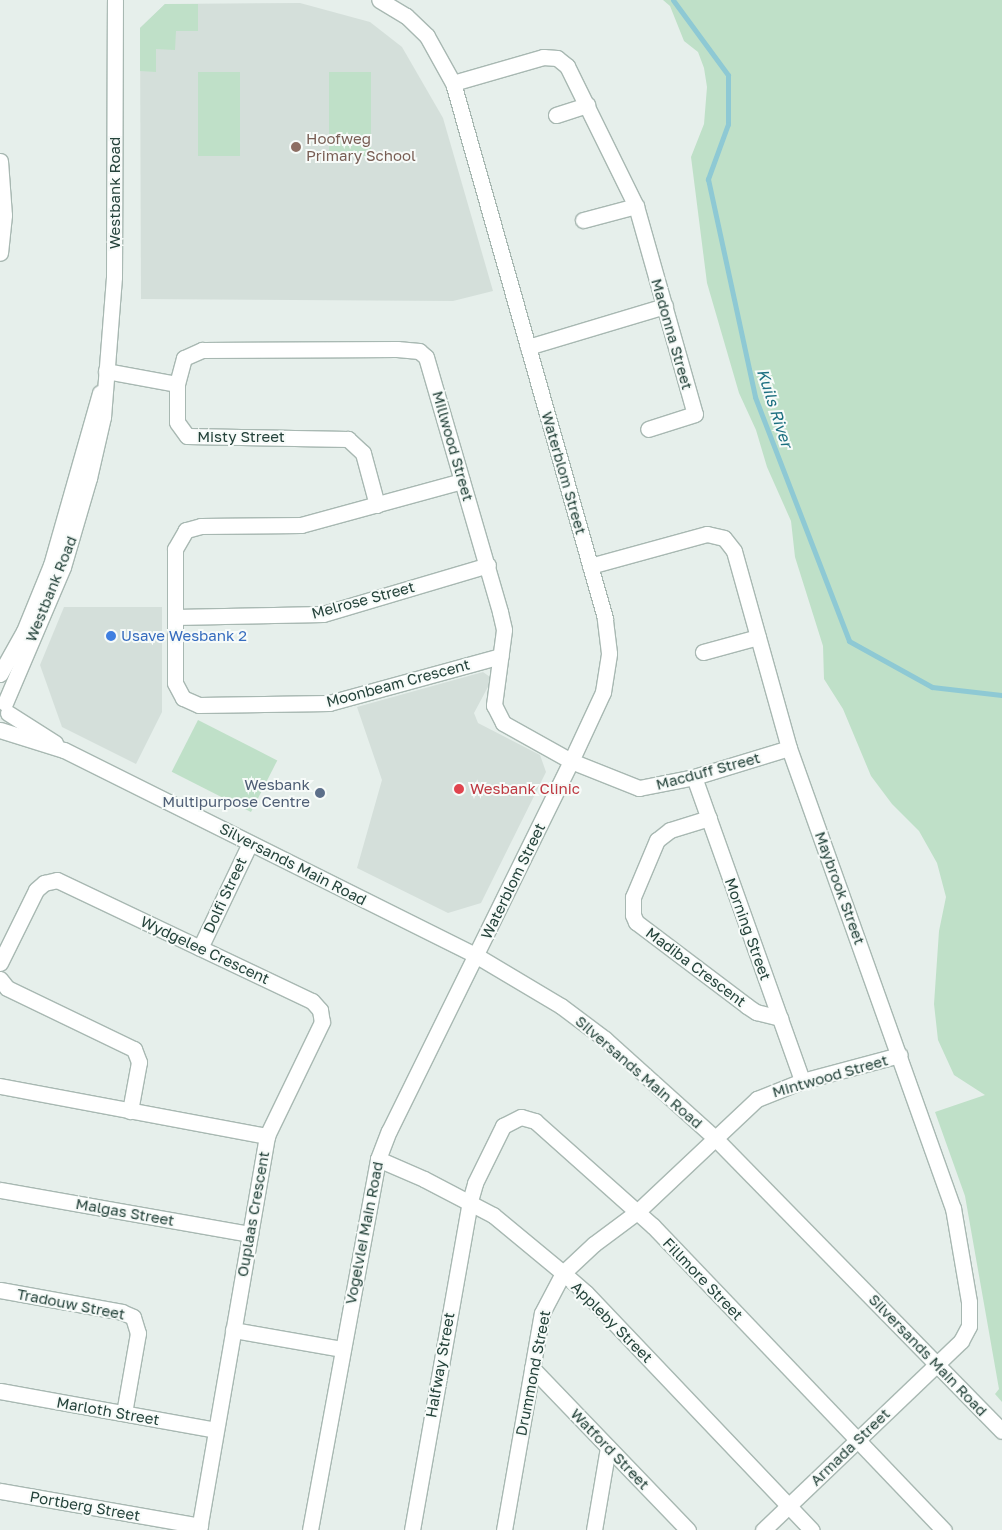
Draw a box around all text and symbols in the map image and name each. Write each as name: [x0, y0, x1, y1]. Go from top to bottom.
place label: Hoofweg Primary School: [306, 129, 416, 164]
street label: Westbank Road: [106, 137, 124, 249]
marker: Hoofweg Primary School: [290, 141, 302, 153]
street label: Madonna Street: [648, 276, 696, 392]
water label: Kuils River: [753, 366, 797, 450]
street label: Millwood Street: [429, 389, 477, 503]
street label: Waterblom Street: [538, 409, 590, 537]
street label: Misty Street: [197, 428, 285, 446]
street label: Westbank Road: [22, 534, 80, 644]
street label: Melrose Street: [310, 578, 416, 622]
place label: Usave Wesbank 2: [121, 627, 247, 645]
marker: Usave Wesbank 2: [105, 630, 117, 642]
street label: Moonbeam Crescent: [324, 655, 472, 711]
street label: Macduff Street: [654, 748, 762, 794]
place label: Wesbank Multipurpose Centre: [162, 775, 310, 810]
place label: Wesbank Clinic: [470, 780, 580, 798]
marker: Wesbank Clinic: [452, 782, 466, 796]
marker: Wesbank Multipurpose Centre: [314, 787, 326, 799]
street label: Silversands Main Road: [217, 819, 369, 909]
street label: Waterblom Street: [477, 820, 549, 942]
street label: Maybrook Street: [811, 829, 869, 947]
street label: Dolfi Street: [200, 854, 250, 936]
street label: Morning Street: [721, 875, 775, 983]
street label: Wydgelee Crescent: [138, 912, 272, 988]
street label: Madiba Crescent: [642, 924, 750, 1010]
street label: Silversands Main Road: [572, 1012, 706, 1132]
street label: Mintwood Street: [770, 1051, 890, 1101]
street label: Ouplaas Crescent: [233, 1150, 273, 1278]
street label: Vogelvlei Main Road: [341, 1160, 387, 1306]
street label: Malgas Street: [74, 1194, 176, 1230]
street label: Fillmore Street: [659, 1234, 747, 1324]
street label: Appleby Street: [568, 1278, 656, 1366]
street label: Tradouw Street: [15, 1285, 127, 1323]
street label: Silversands Main Road: [865, 1290, 991, 1420]
street label: Drummond Street: [512, 1309, 554, 1437]
street label: Halfway Street: [422, 1311, 458, 1419]
street label: Marloth Street: [55, 1393, 161, 1429]
street label: Watford Street: [567, 1405, 653, 1493]
street label: Armada Street: [807, 1405, 893, 1489]
street label: Portberg Street: [28, 1487, 142, 1525]

